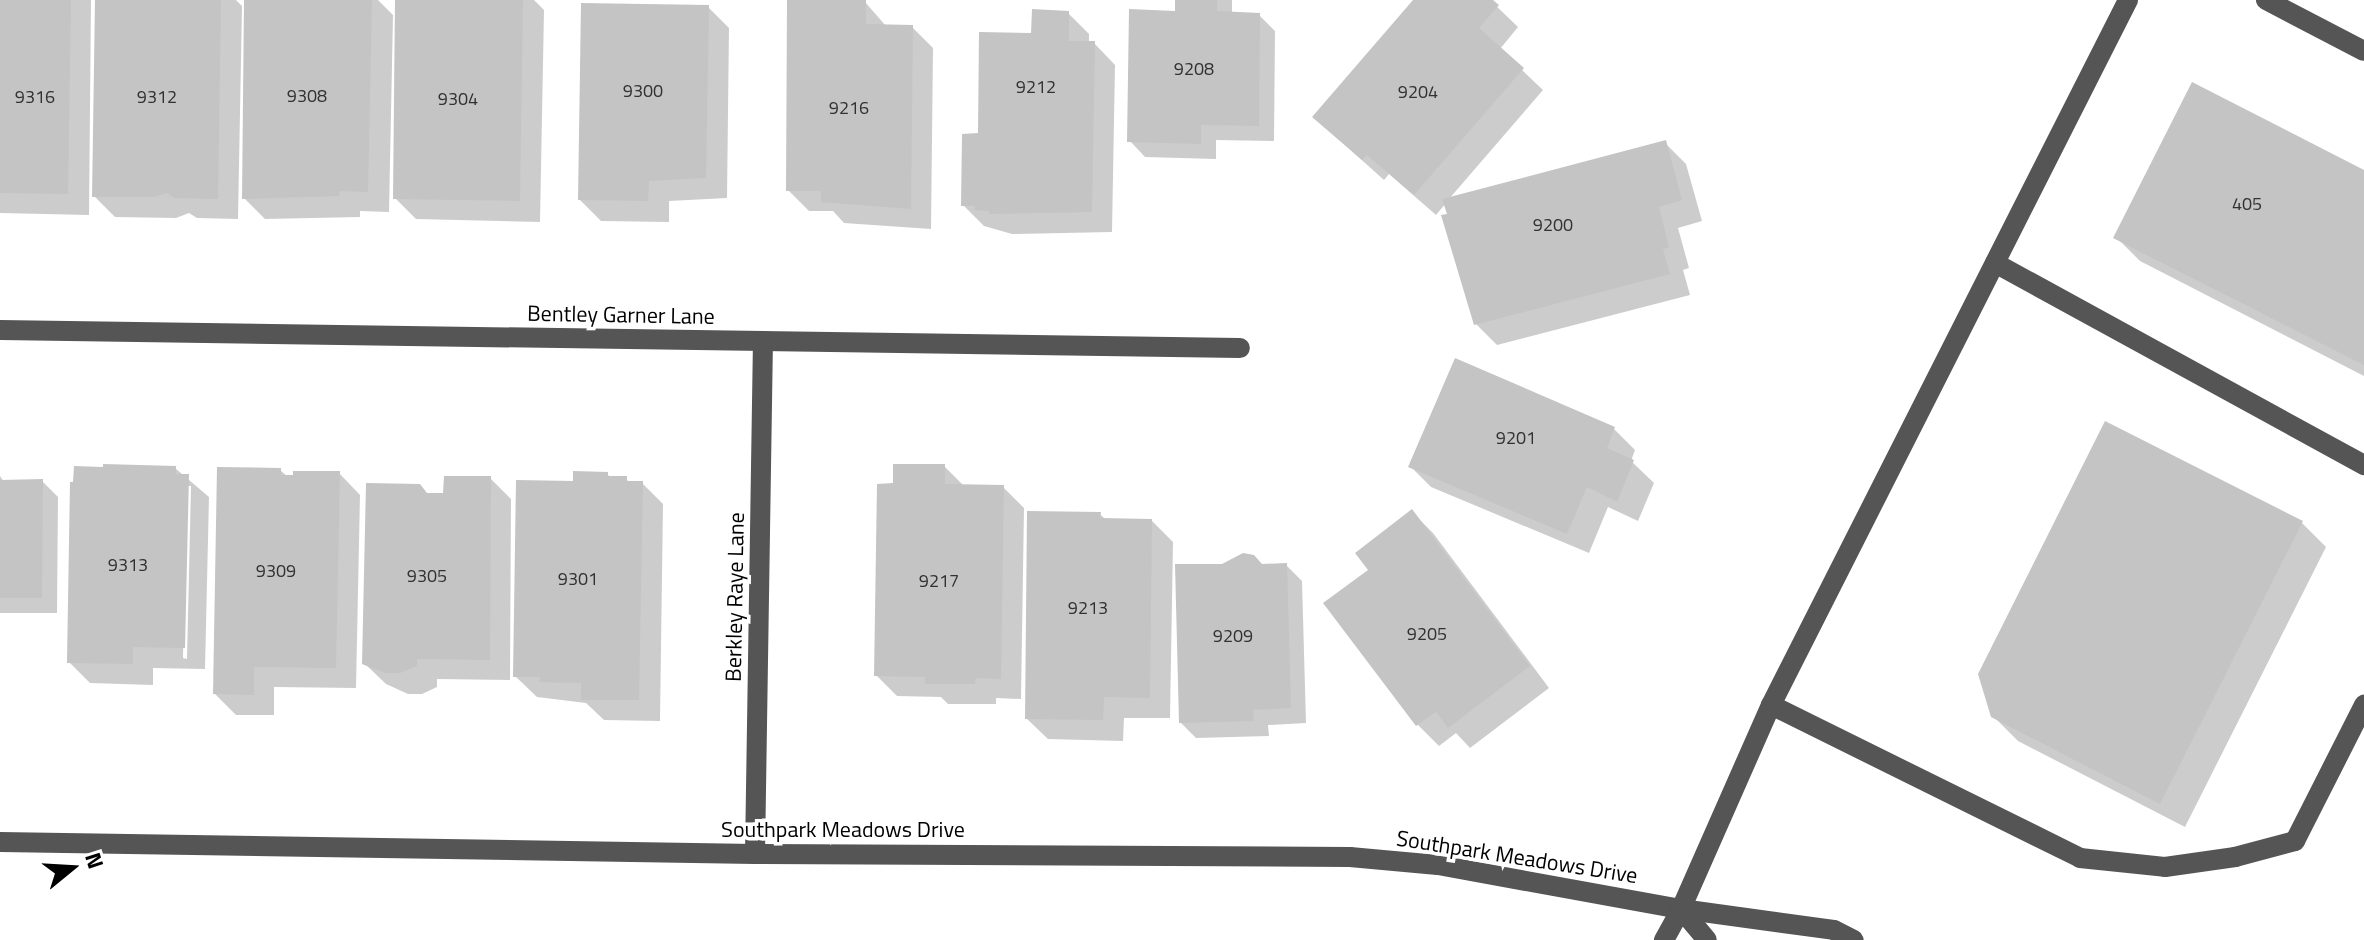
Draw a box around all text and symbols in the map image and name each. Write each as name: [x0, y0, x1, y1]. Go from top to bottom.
house number: 9208: [1174, 58, 1214, 80]
house number: 9212: [1016, 76, 1056, 98]
house number: 9300: [623, 80, 663, 102]
house number: 9204: [1398, 81, 1438, 103]
house number: 9308: [287, 85, 327, 107]
house number: 9316: [15, 86, 55, 108]
house number: 9312: [137, 86, 177, 108]
house number: 9304: [438, 88, 478, 110]
house number: 9216: [829, 97, 869, 119]
house number: 405: [2232, 193, 2262, 215]
house number: 9200: [1533, 214, 1573, 236]
street label: Bentley Garner Lane: [527, 300, 715, 330]
house number: 9201: [1496, 427, 1536, 449]
street label: Berkley Raye Lane: [720, 512, 750, 682]
house number: 9313: [108, 554, 148, 576]
house number: 9309: [256, 560, 296, 582]
house number: 9305: [407, 565, 447, 587]
house number: 9301: [558, 568, 598, 590]
house number: 9217: [919, 570, 959, 592]
house number: 9213: [1068, 597, 1108, 619]
house number: 9205: [1407, 623, 1447, 645]
house number: 9209: [1213, 625, 1253, 647]
street label: Southpark Meadows Drive: [721, 817, 965, 843]
street label: Southpark Meadows Drive: [1395, 825, 1639, 889]
north arrow: [32, 828, 112, 908]
text: N: [76, 848, 113, 873]

